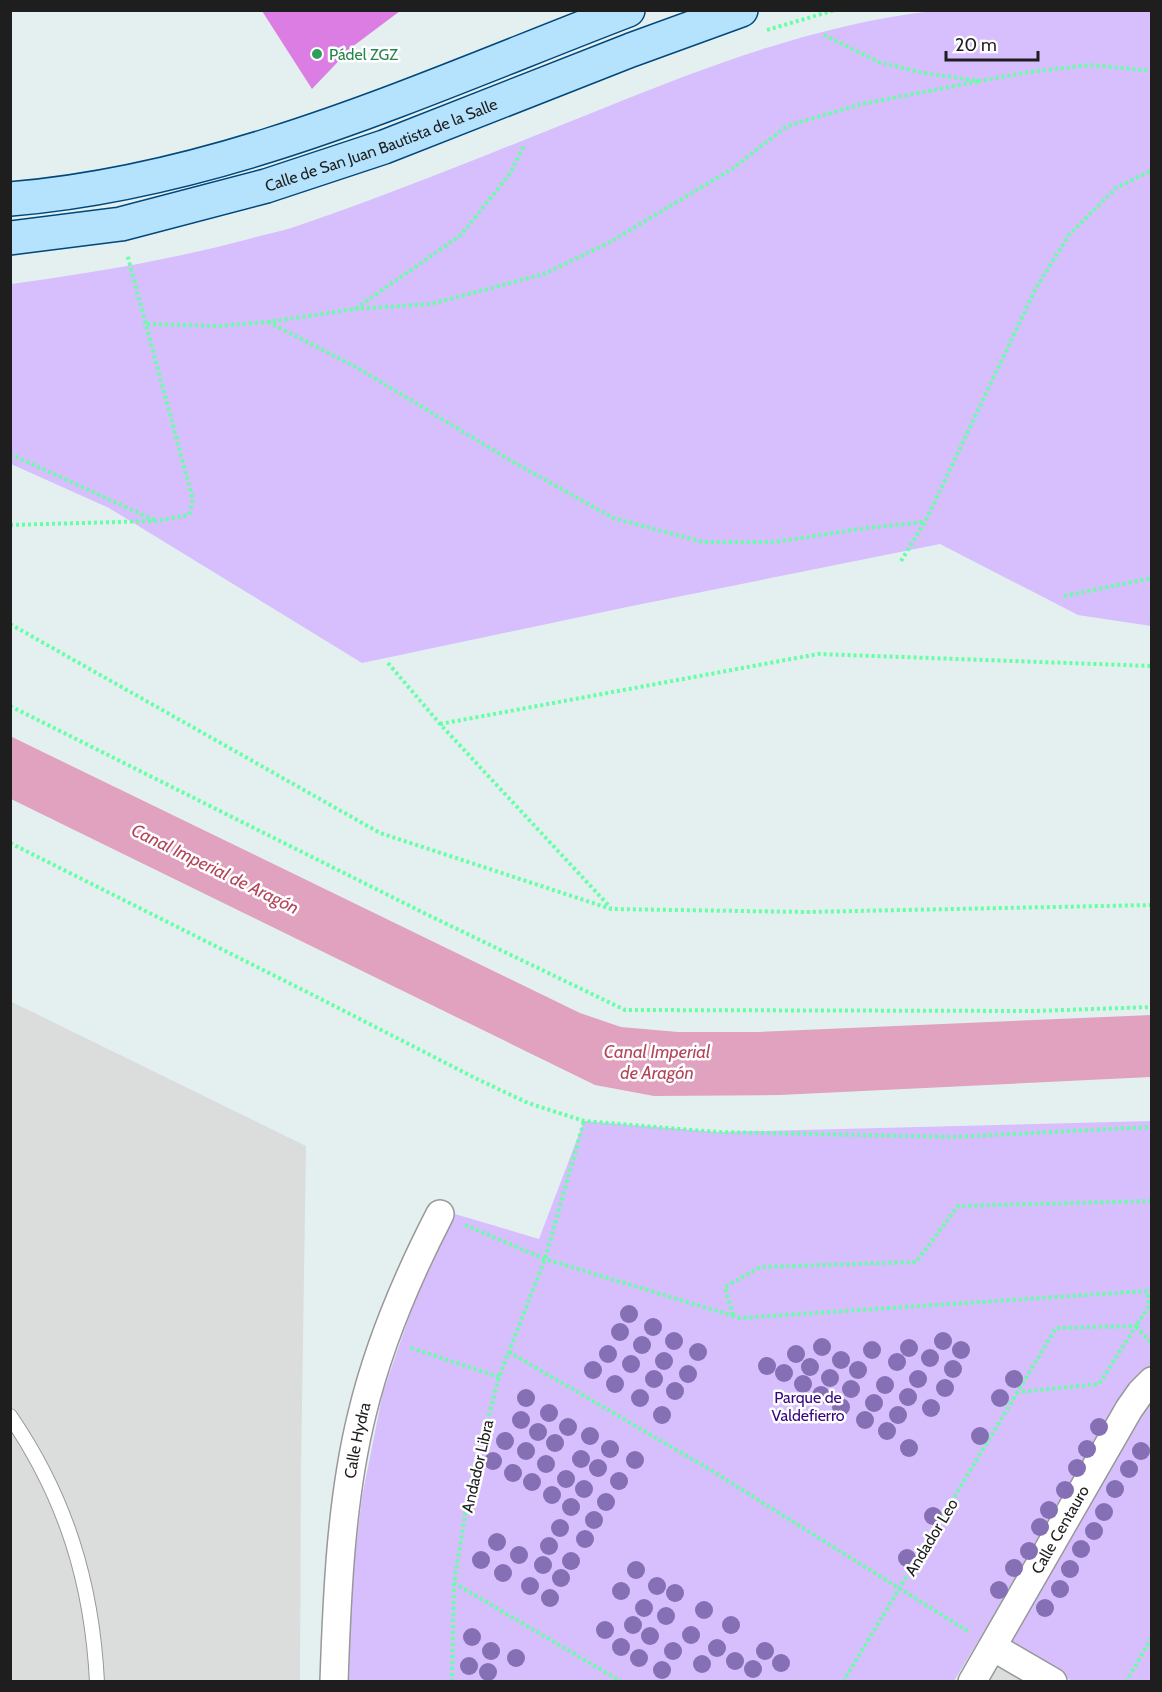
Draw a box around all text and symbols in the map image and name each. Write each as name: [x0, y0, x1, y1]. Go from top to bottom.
scale bar: [946, 24, 1038, 62]
text: 20 m: [955, 34, 997, 56]
place label: Pádel ZGZ: [329, 45, 398, 64]
marker: Pádel ZGZ: [310, 47, 324, 61]
street label: Calle de San Juan Bautista de la Salle: [262, 94, 500, 196]
water label: Canal Imperial de Aragón: [128, 819, 302, 919]
water label: Canal Imperial de Aragón: [604, 1041, 711, 1084]
park label: Parque de Valdefierro: [771, 1388, 845, 1425]
street label: Calle Hydra: [340, 1400, 375, 1480]
street label: Andador Libra: [458, 1418, 497, 1514]
street label: Calle Centauro: [1027, 1482, 1093, 1577]
street label: Andador Leo: [901, 1495, 962, 1579]

